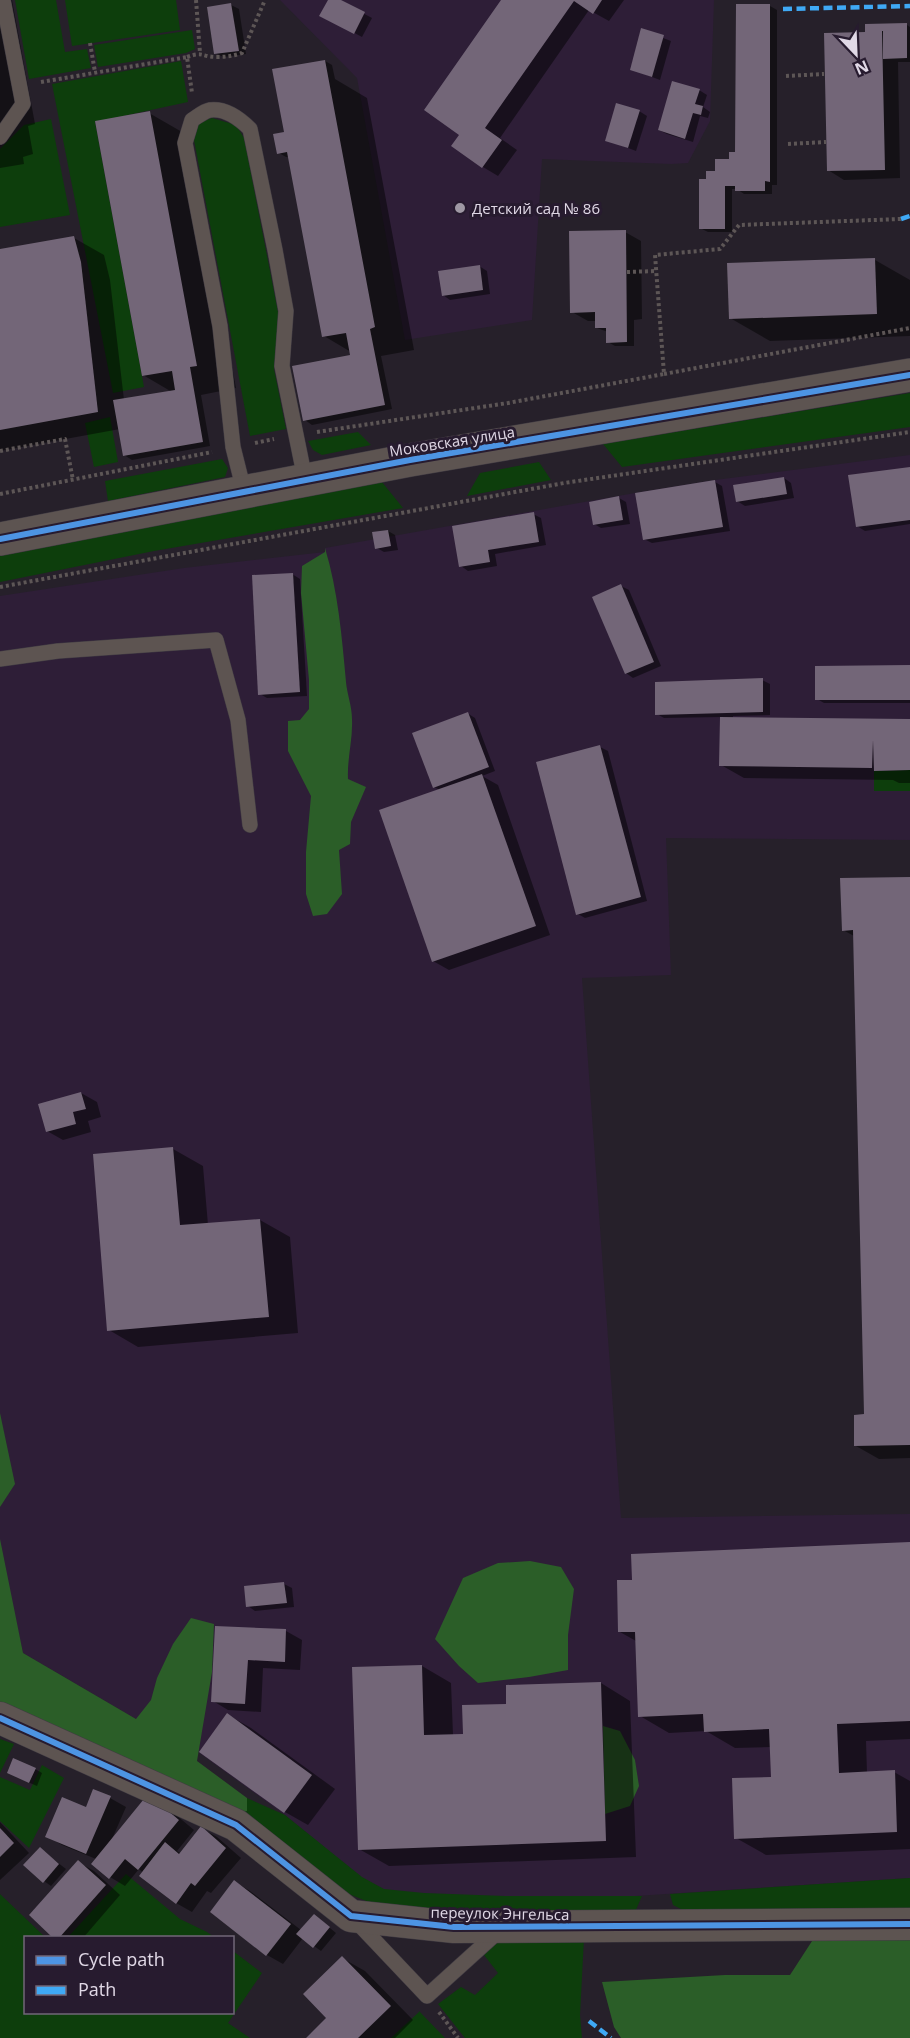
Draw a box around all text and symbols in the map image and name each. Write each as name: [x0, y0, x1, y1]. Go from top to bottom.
north arrow: [826, 24, 886, 84]
text: N: [852, 55, 872, 80]
place label: Детский сад № 86: [472, 198, 600, 218]
marker: Детский сад № 86: [453, 201, 467, 215]
street label: Моковская улица: [388, 421, 516, 461]
street label: переулок Энгельса: [430, 1902, 570, 1924]
legend: [24, 1936, 234, 2014]
text: Cycle path: [78, 1947, 165, 1971]
text: Path: [78, 1977, 116, 2001]

